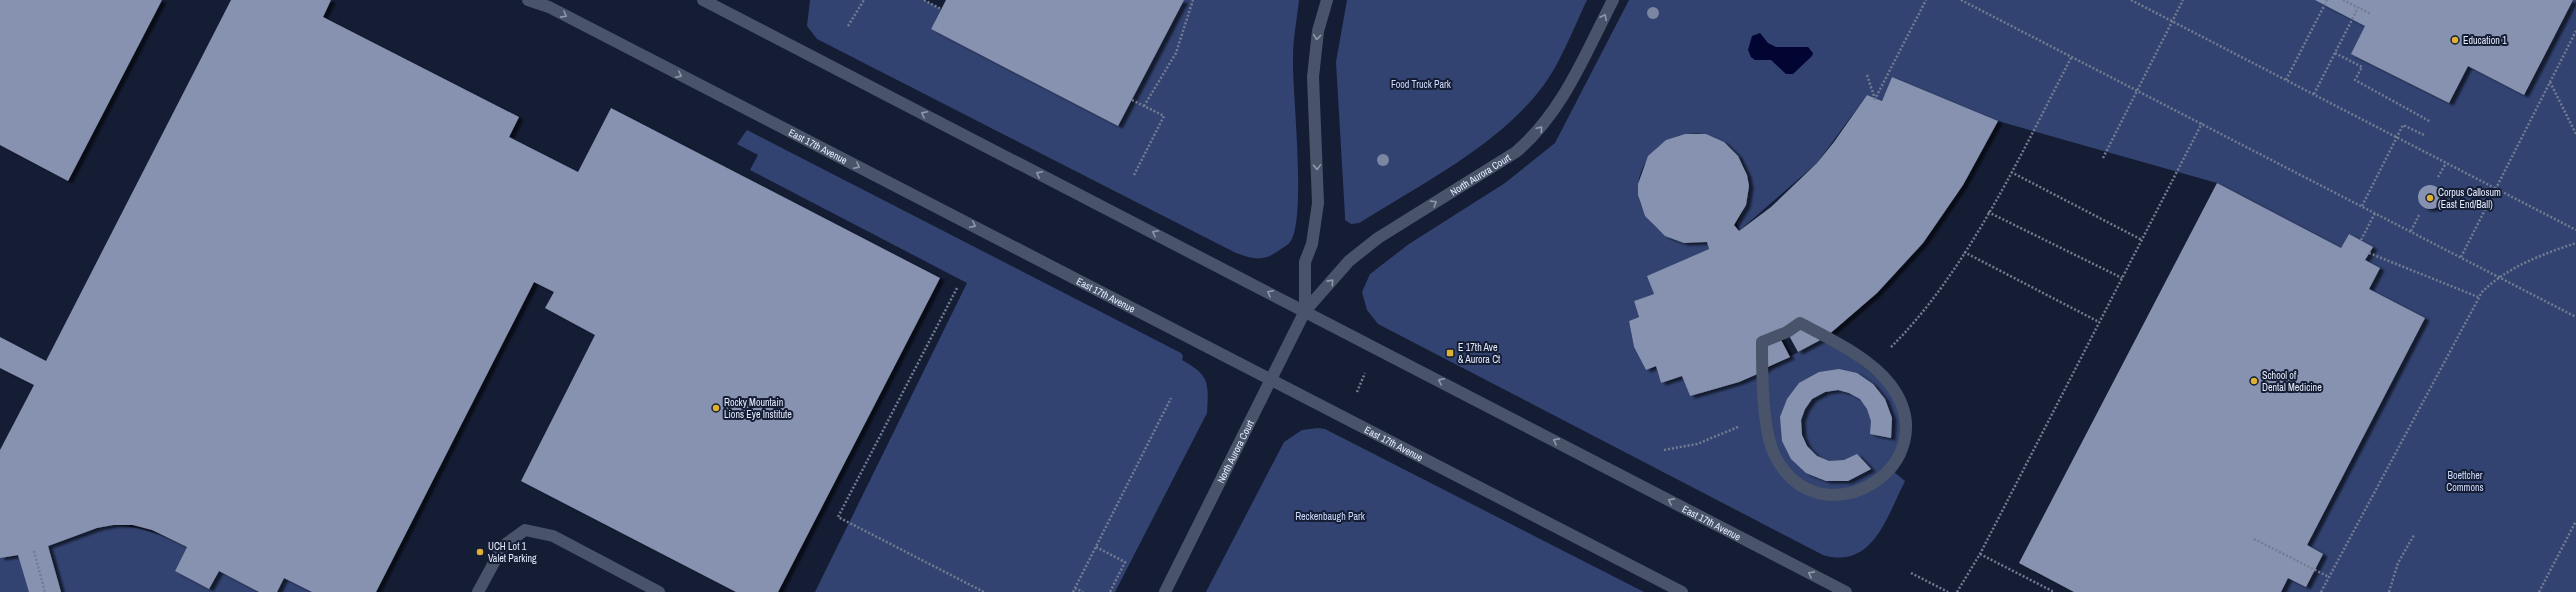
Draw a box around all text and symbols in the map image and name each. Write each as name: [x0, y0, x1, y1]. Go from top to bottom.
one-way arrow: [560, 10, 567, 18]
one-way arrow: [1600, 13, 1607, 21]
one-way arrow: [1313, 34, 1322, 40]
place label: Education 1: [2463, 34, 2507, 47]
marker: Education 1: [2450, 35, 2460, 45]
one-way arrow: [675, 70, 682, 78]
park label: Food Truck Park: [1391, 78, 1452, 91]
one-way arrow: [920, 111, 928, 119]
street label: East 17th Avenue: [786, 126, 850, 167]
one-way arrow: [1535, 126, 1542, 134]
street label: North Aurora Court: [1448, 151, 1514, 198]
one-way arrow: [853, 161, 860, 169]
one-way arrow: [1312, 164, 1321, 170]
one-way arrow: [1036, 171, 1043, 179]
place label: Corpus Callosum (East End/Ball): [2438, 186, 2501, 211]
marker: Corpus Callosum (East End/Ball): [2425, 193, 2435, 203]
one-way arrow: [1430, 200, 1437, 208]
one-way arrow: [969, 221, 976, 228]
one-way arrow: [1151, 231, 1159, 238]
street label: East 17th Avenue: [1074, 275, 1138, 316]
one-way arrow: [1326, 279, 1333, 286]
one-way arrow: [1267, 290, 1275, 298]
place label: E 17th Ave & Aurora Ct: [1458, 341, 1501, 366]
marker: E 17th Ave & Aurora Ct: [1445, 348, 1455, 358]
place label: School of Dental Medicine: [2262, 369, 2322, 394]
marker: School of Dental Medicine: [2249, 376, 2259, 386]
one-way arrow: [1438, 378, 1445, 385]
place label: Rocky Mountain Lions Eye Institute: [724, 396, 792, 421]
marker: Rocky Mountain Lions Eye Institute: [711, 403, 721, 413]
street label: North Aurora Court: [1214, 417, 1257, 485]
street label: East 17th Avenue: [1362, 423, 1426, 464]
one-way arrow: [1553, 438, 1560, 445]
park label: Boettcher Commons: [2446, 469, 2484, 494]
one-way arrow: [1668, 498, 1676, 506]
street label: East 17th Avenue: [1680, 502, 1743, 544]
park label: Reckenbaugh Park: [1295, 510, 1366, 523]
place label: UCH Lot 1 Valet Parking: [488, 540, 537, 565]
marker: UCH Lot 1 Valet Parking: [475, 547, 485, 557]
one-way arrow: [1808, 571, 1816, 579]

